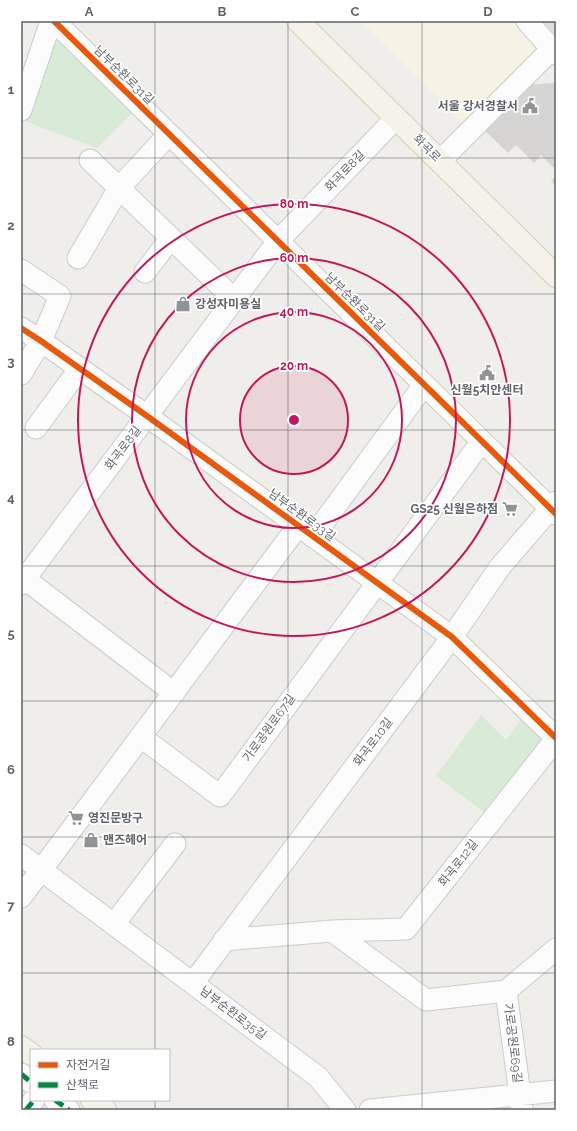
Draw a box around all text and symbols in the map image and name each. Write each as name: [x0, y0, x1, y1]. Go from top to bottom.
text: A: [85, 4, 94, 19]
text: B: [218, 4, 227, 19]
text: C: [351, 4, 360, 19]
text: D: [483, 4, 493, 19]
street label: 남부순환로31길: [91, 43, 157, 107]
text: 1: [8, 82, 15, 97]
public building icon: 서울 강서경찰서: [521, 97, 539, 115]
place label: 서울 강서경찰서: [438, 99, 518, 113]
street label: 화곡로: [410, 131, 444, 165]
street label: 화곡로8길: [322, 148, 368, 194]
text: 80 m: [280, 197, 308, 211]
text: 2: [7, 218, 15, 233]
text: 60 m: [280, 251, 308, 265]
street label: 남부순환로31길: [322, 270, 388, 334]
shop icon: 강성자미용실: [174, 295, 192, 313]
place label: 강성자미용실: [195, 297, 261, 311]
text: 40 m: [280, 305, 308, 319]
text: 3: [7, 354, 15, 369]
text: 20 m: [280, 359, 308, 373]
public building icon: 신월5치안센터: [478, 364, 496, 382]
place label: 신월5치안센터: [451, 383, 523, 397]
centre of rings: [287, 413, 301, 427]
street label: 화곡로8길: [102, 423, 144, 473]
street label: 남부순환로33길: [266, 486, 338, 544]
text: 4: [7, 490, 15, 505]
supermarket icon: GS25 신월은하점: [501, 500, 519, 518]
place label: GS25 신월은하점: [410, 502, 498, 516]
text: 5: [7, 626, 15, 641]
street label: 가로공원로67길: [240, 692, 298, 764]
street label: 화곡로10길: [350, 715, 396, 769]
text: 6: [7, 762, 15, 777]
supermarket icon: 영진문방구: [67, 809, 85, 827]
place label: 영진문방구: [88, 811, 143, 825]
shop icon: 맨즈헤어: [82, 831, 100, 849]
place label: 맨즈헤어: [103, 833, 147, 847]
street label: 화곡로12길: [435, 837, 481, 889]
text: 7: [7, 898, 15, 913]
street label: 남부순환로35길: [197, 984, 269, 1042]
street label: 가로공원로69길: [501, 1002, 525, 1084]
text: 8: [7, 1034, 15, 1049]
legend: [30, 1049, 170, 1101]
text: 자전거길: [66, 1058, 110, 1072]
text: 산책로: [66, 1078, 99, 1092]

